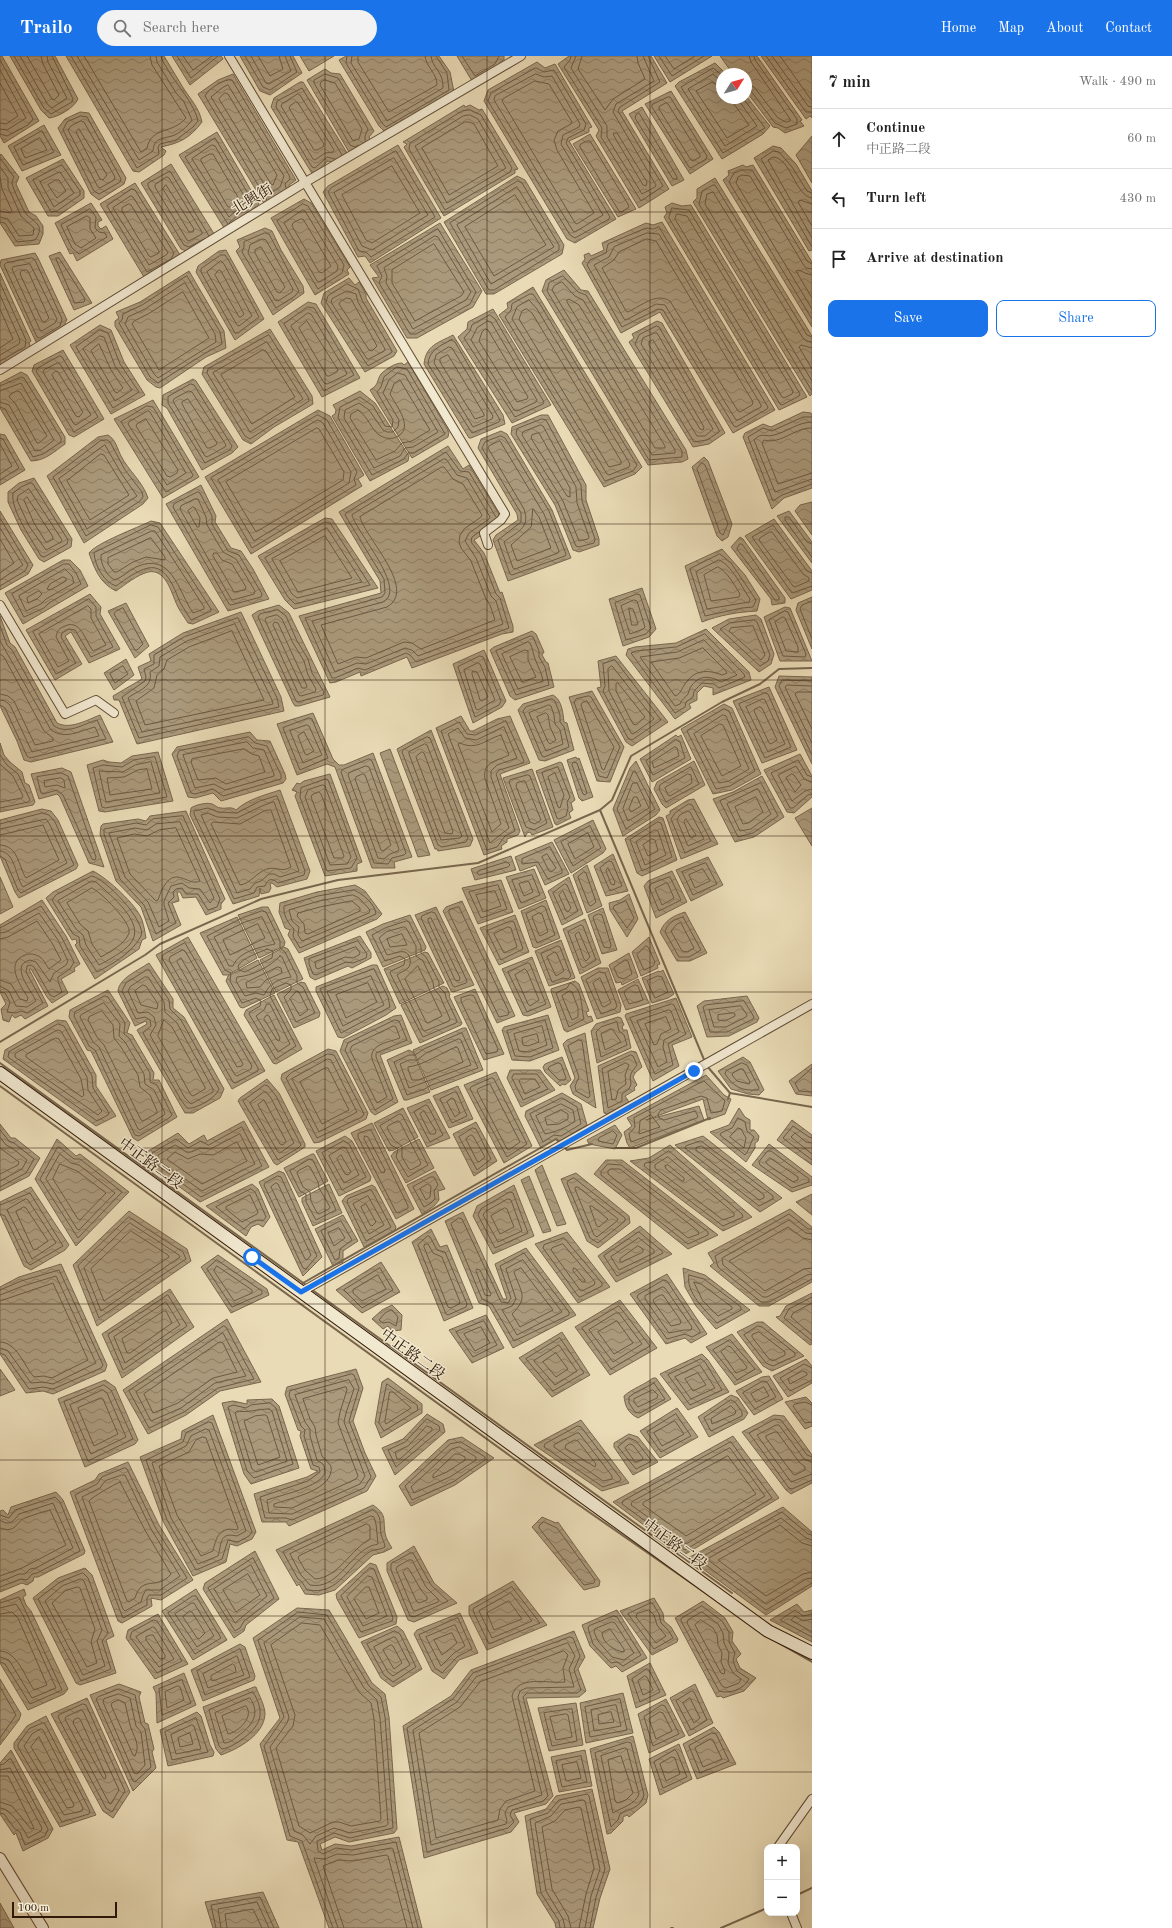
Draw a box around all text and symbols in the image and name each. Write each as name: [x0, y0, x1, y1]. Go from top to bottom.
search box: [97, 10, 377, 46]
icon: search: [111, 17, 133, 39]
text: Trailo: [20, 19, 73, 38]
text: Search here: [143, 21, 219, 36]
text: Home: [941, 21, 976, 35]
text: Map: [998, 21, 1024, 35]
text: About: [1046, 21, 1083, 35]
text: Contact: [1105, 21, 1152, 35]
north arrow: [716, 68, 752, 104]
text: 7 min: [828, 74, 871, 91]
text: Walk · 490 m: [1079, 75, 1156, 88]
text: Continue: [866, 121, 925, 136]
icon: ahead: [828, 128, 850, 150]
text: 60 m: [1127, 132, 1156, 145]
text: 中正路二段: [866, 143, 931, 156]
street label: 北興街: [229, 181, 276, 218]
icon: left: [828, 188, 850, 210]
text: Turn left: [866, 191, 926, 206]
text: 430 m: [1119, 192, 1156, 205]
icon: arrive: [828, 248, 850, 270]
text: Arrive at destination: [866, 251, 1004, 266]
button: Save: [828, 300, 988, 337]
button: Share: [996, 300, 1156, 337]
route end: [685, 1062, 703, 1080]
street label: 中正路二段: [115, 1134, 186, 1192]
route start: [243, 1248, 261, 1266]
street label: 中正路二段: [377, 1325, 448, 1383]
street label: 中正路二段: [639, 1515, 710, 1573]
map controls: [764, 1844, 800, 1916]
button: +: [764, 1844, 800, 1880]
button: −: [764, 1880, 800, 1916]
scale bar: [12, 1900, 117, 1919]
text: 100 m: [18, 1903, 49, 1914]

